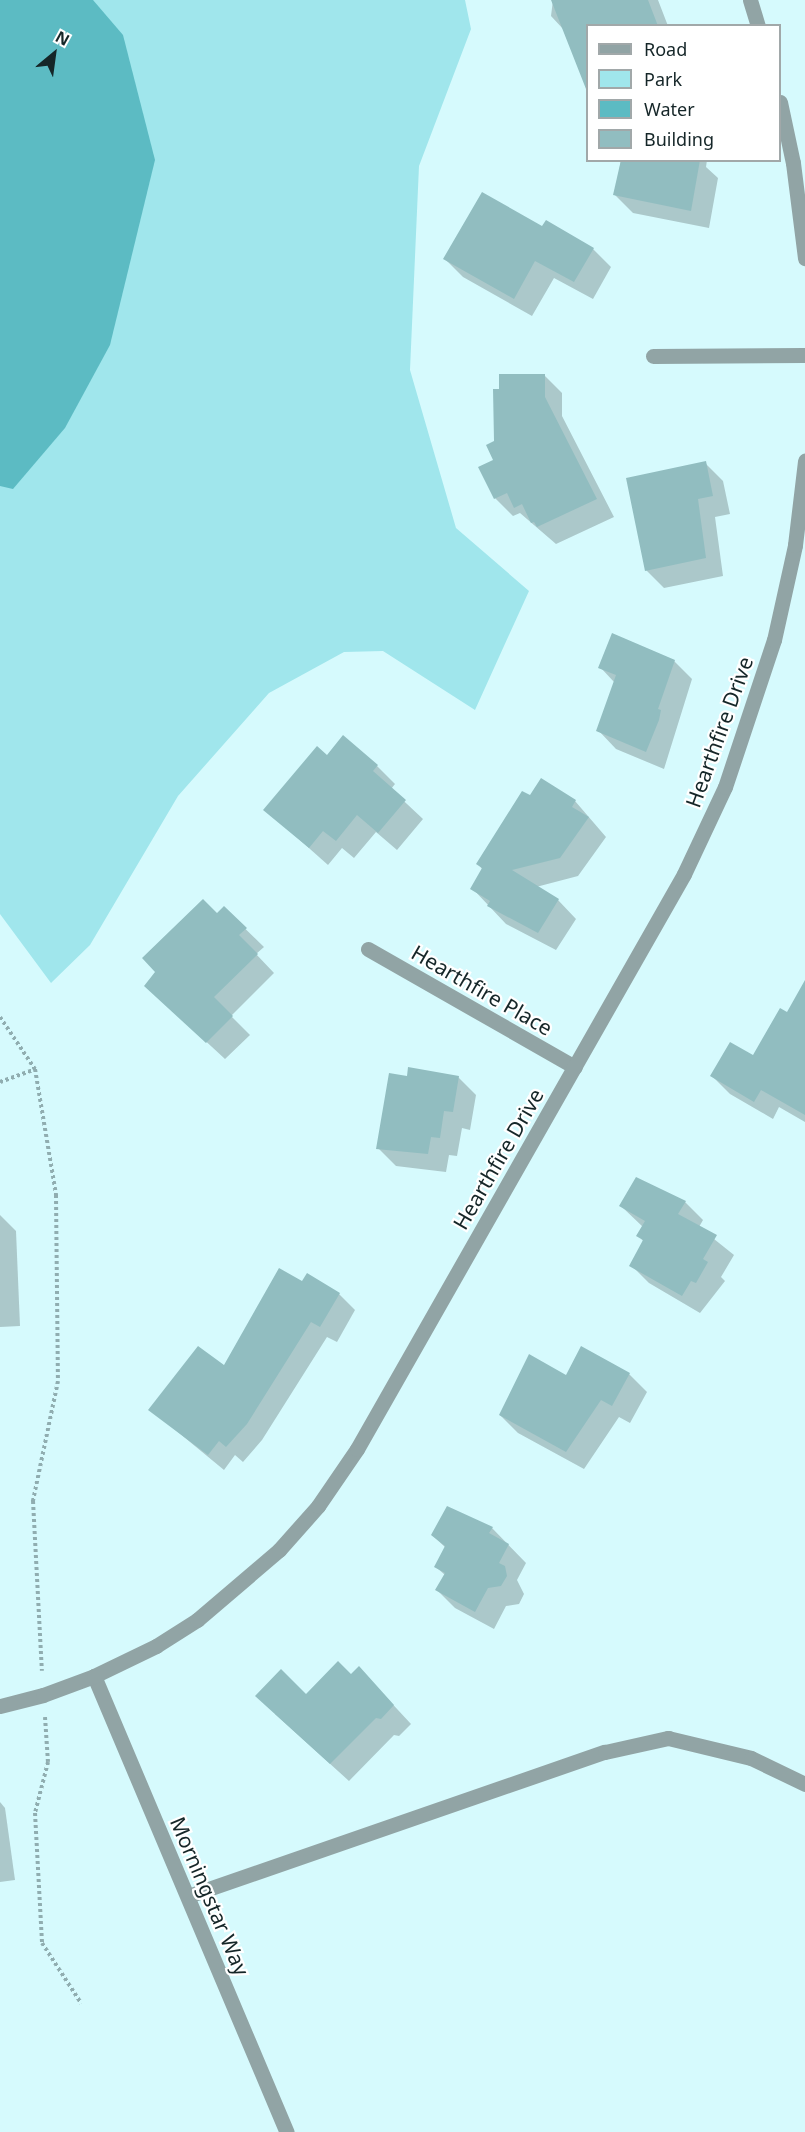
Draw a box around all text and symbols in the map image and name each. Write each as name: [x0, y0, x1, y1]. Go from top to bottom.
north arrow: [24, 24, 84, 84]
legend: [586, 24, 781, 162]
text: N: [52, 25, 74, 51]
text: Road: [644, 37, 687, 61]
text: Park: [644, 67, 682, 91]
text: Water: [644, 97, 695, 121]
text: Building: [644, 127, 714, 151]
street label: Hearthfire Drive: [680, 653, 758, 811]
street label: Hearthfire Place: [407, 939, 557, 1041]
street label: Hearthfire Drive: [447, 1084, 549, 1234]
street label: Morningstar Way: [165, 1813, 255, 1979]

